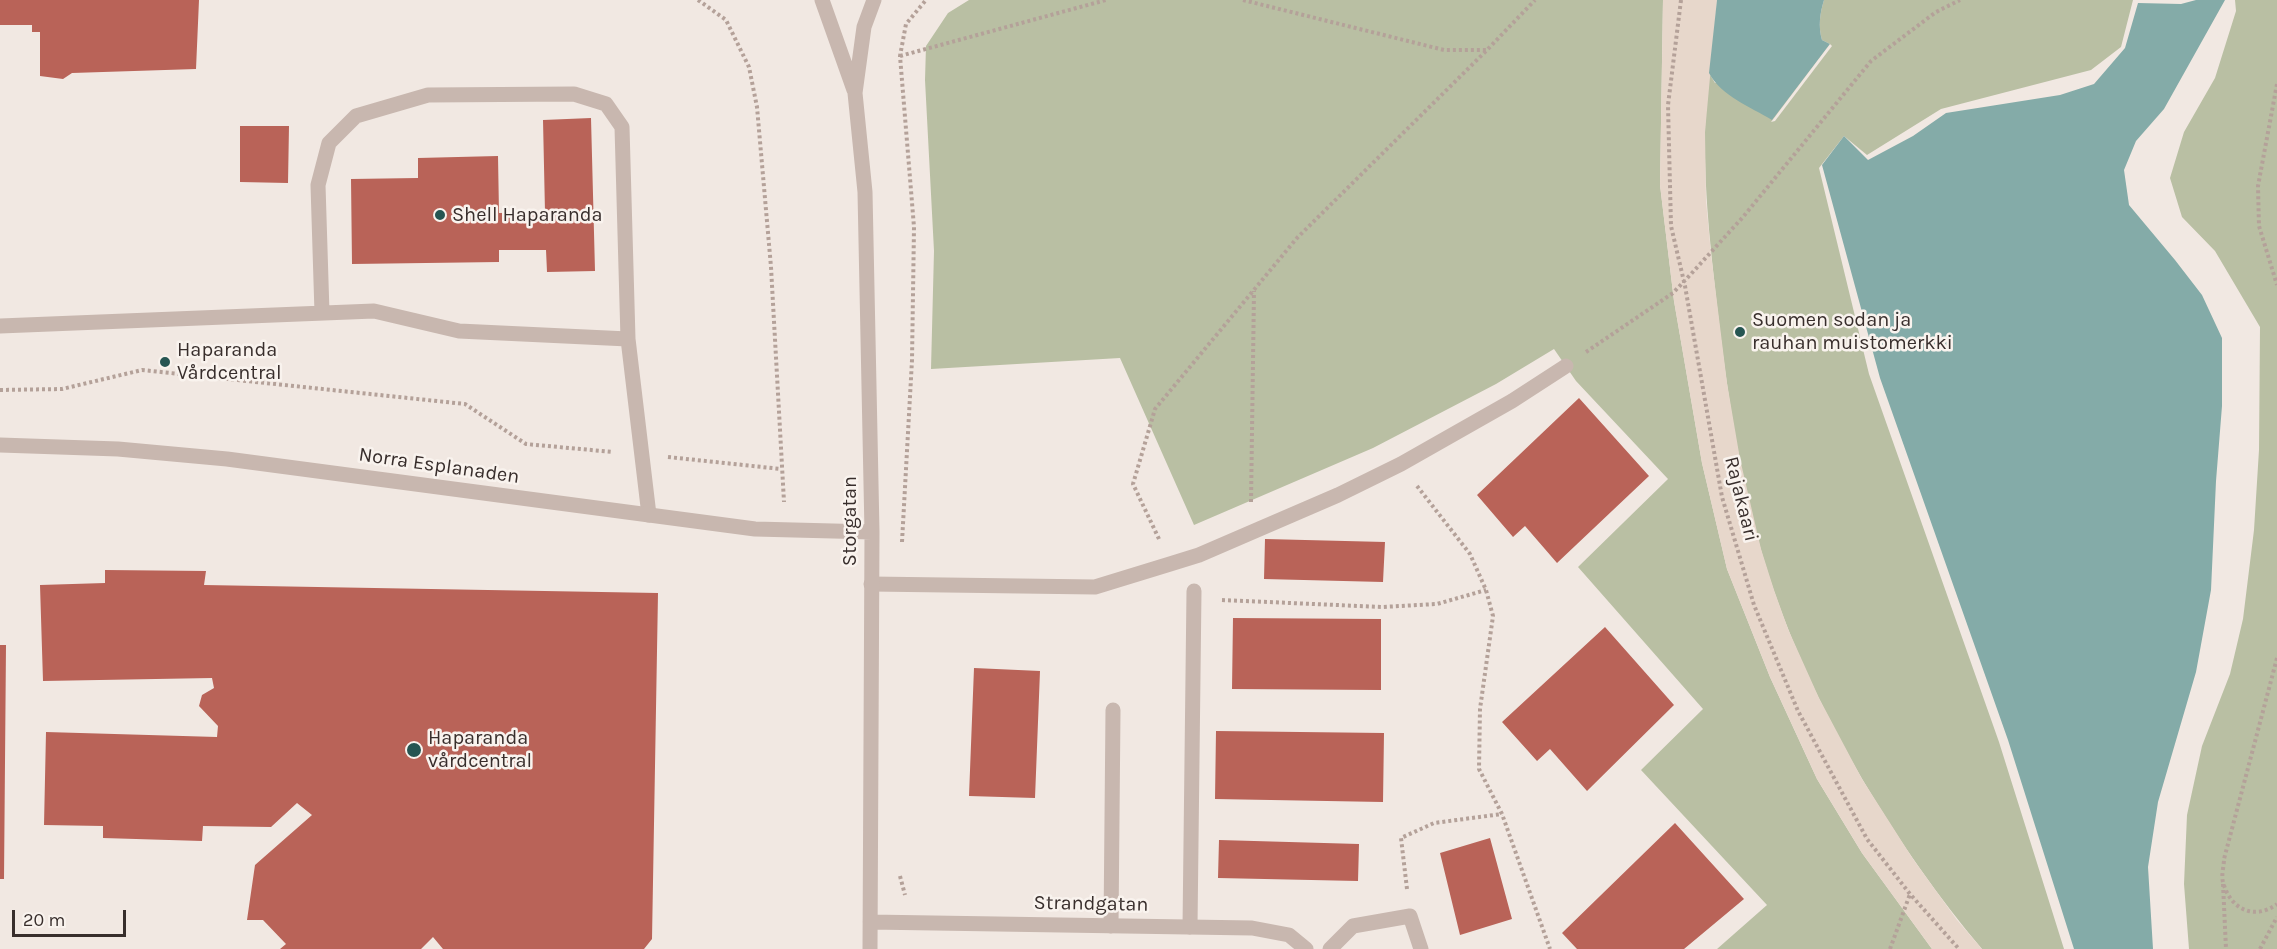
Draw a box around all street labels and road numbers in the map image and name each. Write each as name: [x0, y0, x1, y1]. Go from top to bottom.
street label: Norra Esplanaden: [357, 443, 521, 489]
street label: Rajakaari: [1719, 454, 1763, 544]
street label: Storgatan: [838, 476, 862, 566]
street label: Strandgatan: [1033, 891, 1149, 917]

